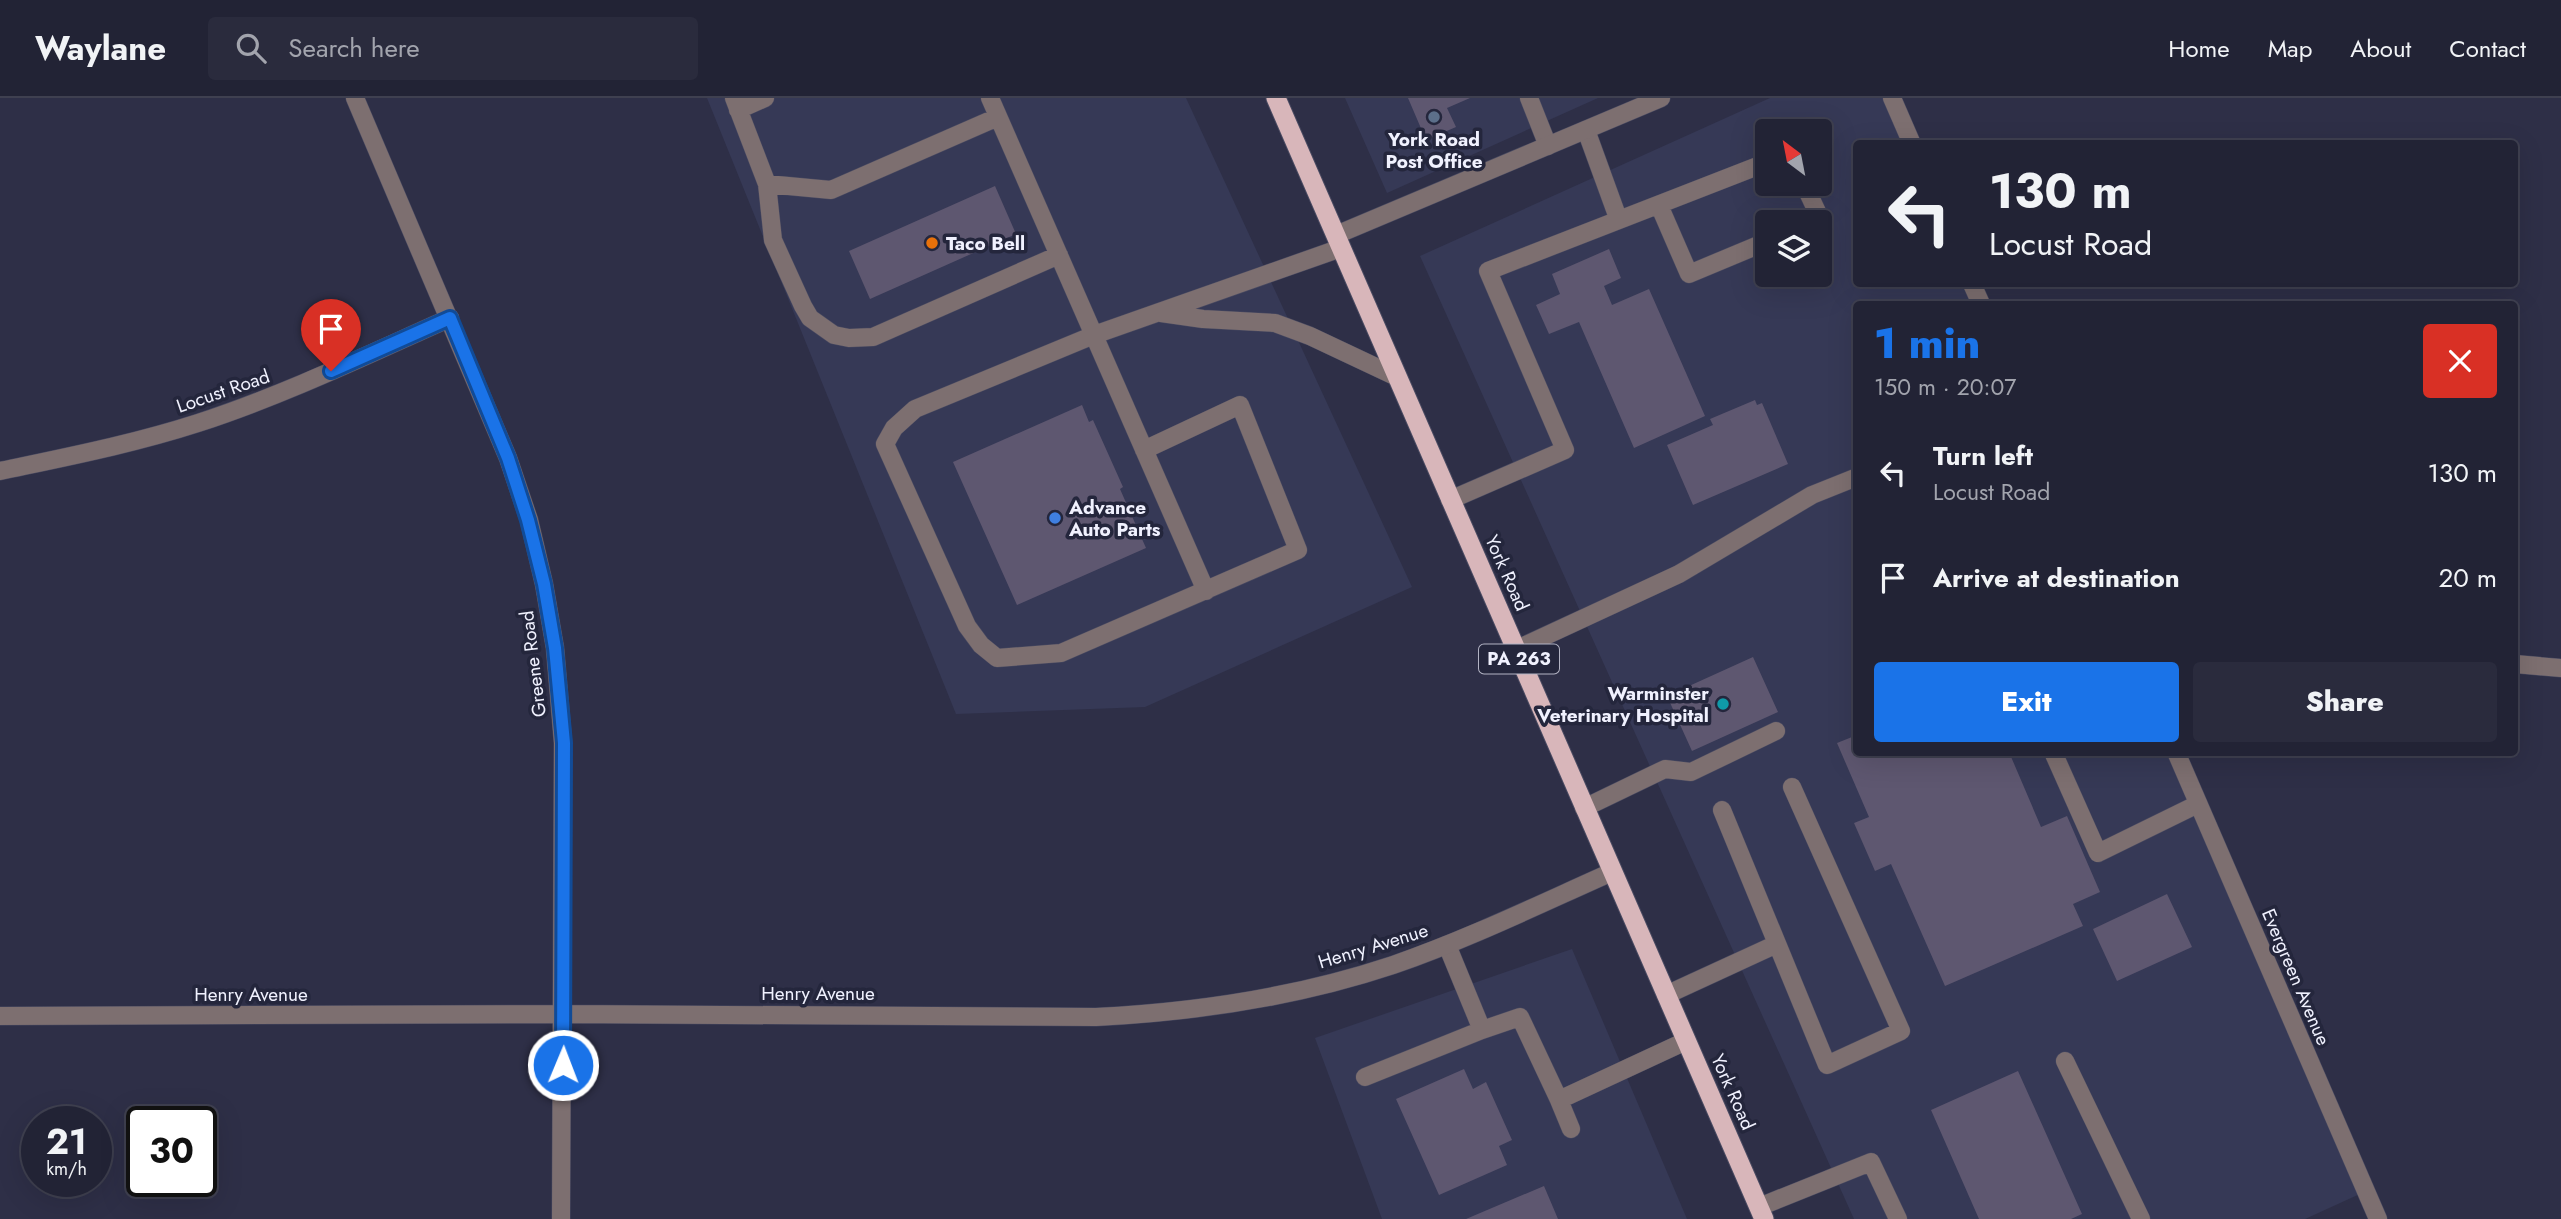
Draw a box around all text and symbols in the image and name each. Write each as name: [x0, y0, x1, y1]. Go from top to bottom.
search box: [208, 17, 698, 80]
text: Waylane: [35, 25, 166, 72]
icon: search: [232, 29, 270, 67]
text: Search here: [288, 29, 420, 67]
text: Home: [2168, 31, 2230, 66]
text: Map: [2268, 31, 2312, 66]
text: About: [2350, 31, 2411, 66]
text: Contact: [2449, 31, 2526, 66]
marker: York Road Post Office: [1426, 109, 1442, 125]
north arrow: [1755, 119, 1832, 196]
map controls: [1755, 119, 1832, 287]
place label: York Road Post Office: [1385, 126, 1483, 175]
text: 130 m: [1989, 156, 2132, 226]
icon: left: [1874, 168, 1965, 259]
button: layers: [1755, 210, 1832, 287]
text: Locust Road: [1989, 221, 2152, 267]
place label: Taco Bell: [946, 230, 1025, 257]
marker: Taco Bell: [924, 235, 940, 251]
pin: [301, 299, 361, 371]
icon: arrive: [312, 310, 350, 348]
text: 1 min: [1874, 313, 1980, 374]
button: close: [2423, 324, 2497, 398]
street label: Locust Road: [173, 362, 273, 420]
text: 150 m · 20:07: [1874, 370, 2016, 404]
text: Turn left: [1933, 437, 2033, 475]
icon: left: [1874, 454, 1912, 492]
text: 130 m: [2427, 454, 2497, 492]
text: Locust Road: [1933, 475, 2050, 509]
place label: Advance Auto Parts: [1068, 494, 1161, 543]
marker: Advance Auto Parts: [1047, 510, 1063, 526]
street label: York Road: [1478, 531, 1536, 615]
icon: arrive: [1874, 559, 1912, 597]
text: Arrive at destination: [1933, 559, 2180, 597]
text: 20 m: [2439, 559, 2497, 597]
street label: Greene Road: [513, 609, 553, 719]
road number: PA 263: [1479, 644, 1559, 674]
button: Exit: [1874, 662, 2179, 742]
button: Share: [2193, 662, 2497, 742]
place label: Warminster Veterinary Hospital: [1536, 680, 1709, 729]
marker: Warminster Veterinary Hospital: [1715, 696, 1731, 712]
street label: Evergreen Avenue: [2255, 905, 2337, 1050]
street label: Henry Avenue: [1315, 916, 1432, 976]
street label: Henry Avenue: [761, 980, 875, 1007]
street label: Henry Avenue: [194, 981, 308, 1008]
position arrow: [526, 1028, 600, 1102]
street label: York Road: [1704, 1050, 1762, 1134]
speed limit sign: 30: [126, 1106, 217, 1197]
text: 21: [46, 1117, 87, 1167]
text: km/h: [46, 1156, 87, 1182]

